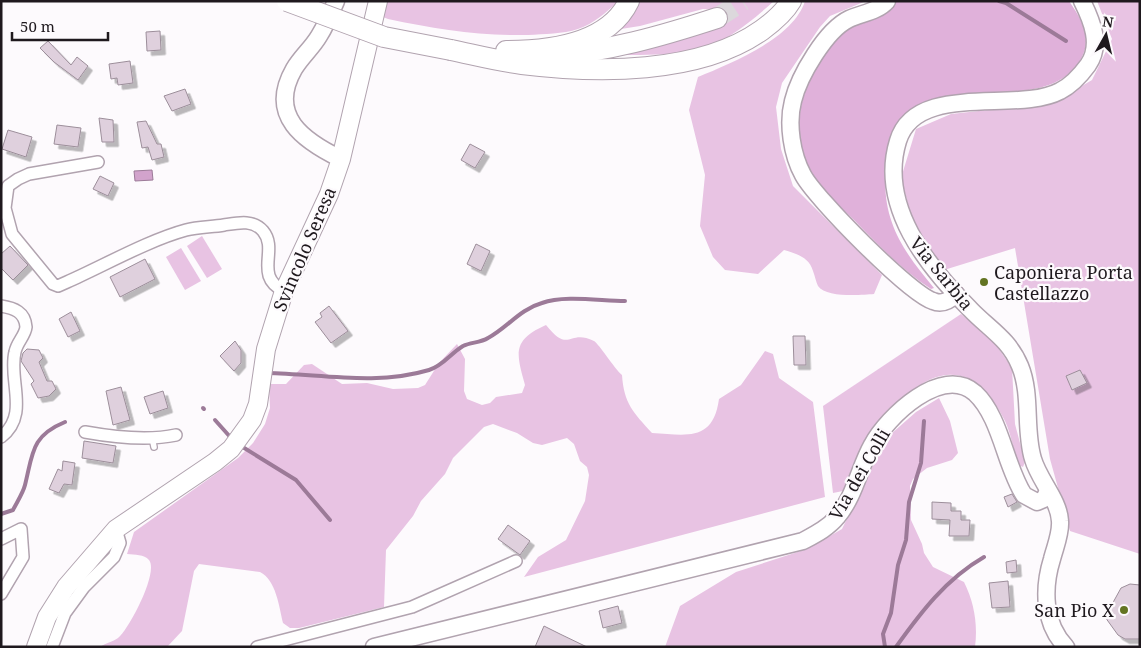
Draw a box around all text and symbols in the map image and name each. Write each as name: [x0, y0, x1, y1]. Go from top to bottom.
scale bar: [12, 10, 109, 42]
north arrow: [1081, 10, 1131, 60]
text: N: [1101, 11, 1115, 32]
text: 50 m: [20, 16, 55, 36]
street label: Svincolo Seresa: [267, 183, 341, 315]
street label: Via Sarbia: [905, 231, 979, 315]
place label: Caponiera Porta Castellazzo: [994, 260, 1133, 305]
marker: Caponiera Porta Castellazzo: [978, 276, 990, 288]
street label: Via dei Colli: [823, 424, 895, 524]
place label: San Pio X: [1034, 598, 1114, 622]
marker: San Pio X: [1118, 604, 1130, 616]

